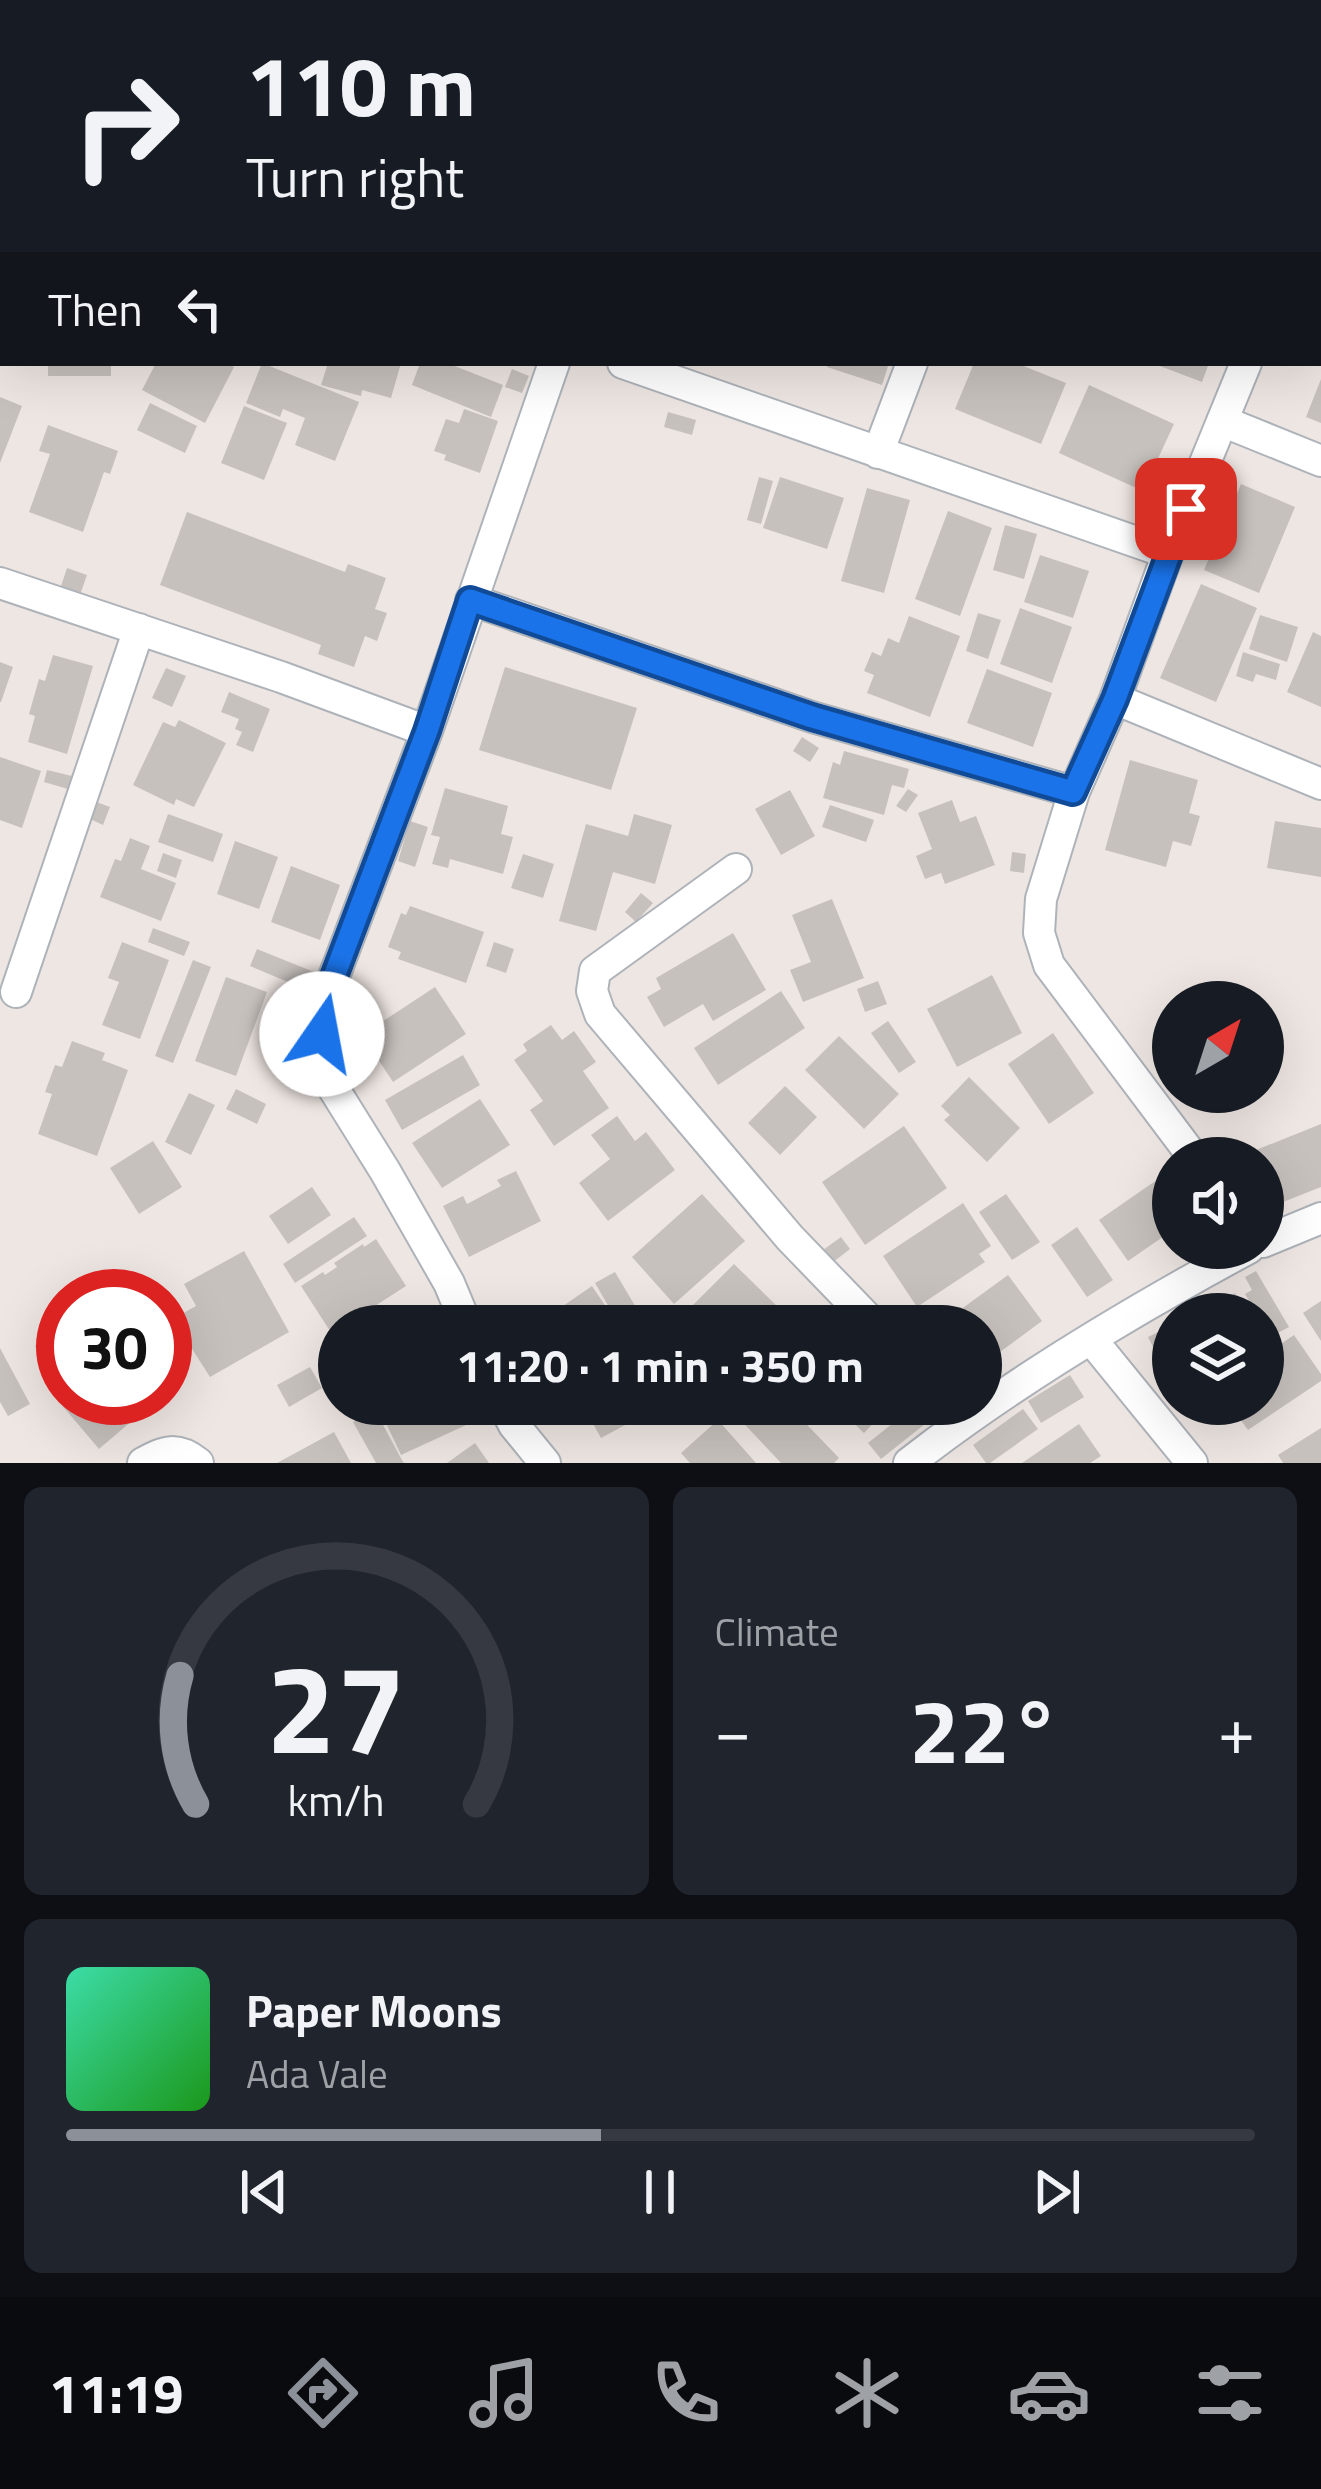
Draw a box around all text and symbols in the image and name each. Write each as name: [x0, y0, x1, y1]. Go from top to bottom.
text: 110 m: [246, 21, 476, 149]
icon: right: [48, 48, 204, 204]
text: Turn right: [246, 136, 464, 218]
text: Then: [48, 275, 143, 343]
icon: left: [167, 276, 233, 342]
pin: [1135, 458, 1237, 560]
icon: arrive: [1153, 476, 1219, 542]
position arrow: [259, 971, 385, 1097]
north arrow: [1152, 981, 1284, 1113]
map controls: [1152, 981, 1284, 1425]
button: sound: [1152, 1137, 1284, 1269]
speed limit sign: 30: [36, 1269, 192, 1425]
button: layers: [1152, 1293, 1284, 1425]
text: 11:20 · 1 min · 350 m: [456, 1331, 864, 1399]
text: Climate: [715, 1602, 839, 1661]
text: 27: [266, 1612, 406, 1801]
text: 22°: [909, 1661, 1060, 1798]
text: −: [715, 1679, 751, 1780]
text: +: [1218, 1679, 1255, 1780]
text: km/h: [288, 1767, 385, 1833]
text: Paper Moons: [246, 1976, 502, 2044]
text: Ada Vale: [246, 2044, 388, 2103]
icon: previous: [231, 2159, 297, 2225]
icon: pause: [627, 2159, 693, 2225]
icon: next: [1024, 2159, 1090, 2225]
icon: directions: [281, 2351, 365, 2435]
icon: music: [462, 2351, 546, 2435]
icon: phone: [644, 2351, 728, 2435]
icon: climate: [825, 2351, 909, 2435]
icon: car: [1007, 2351, 1091, 2435]
icon: filters: [1188, 2351, 1272, 2435]
text: 11:19: [49, 2352, 184, 2434]

